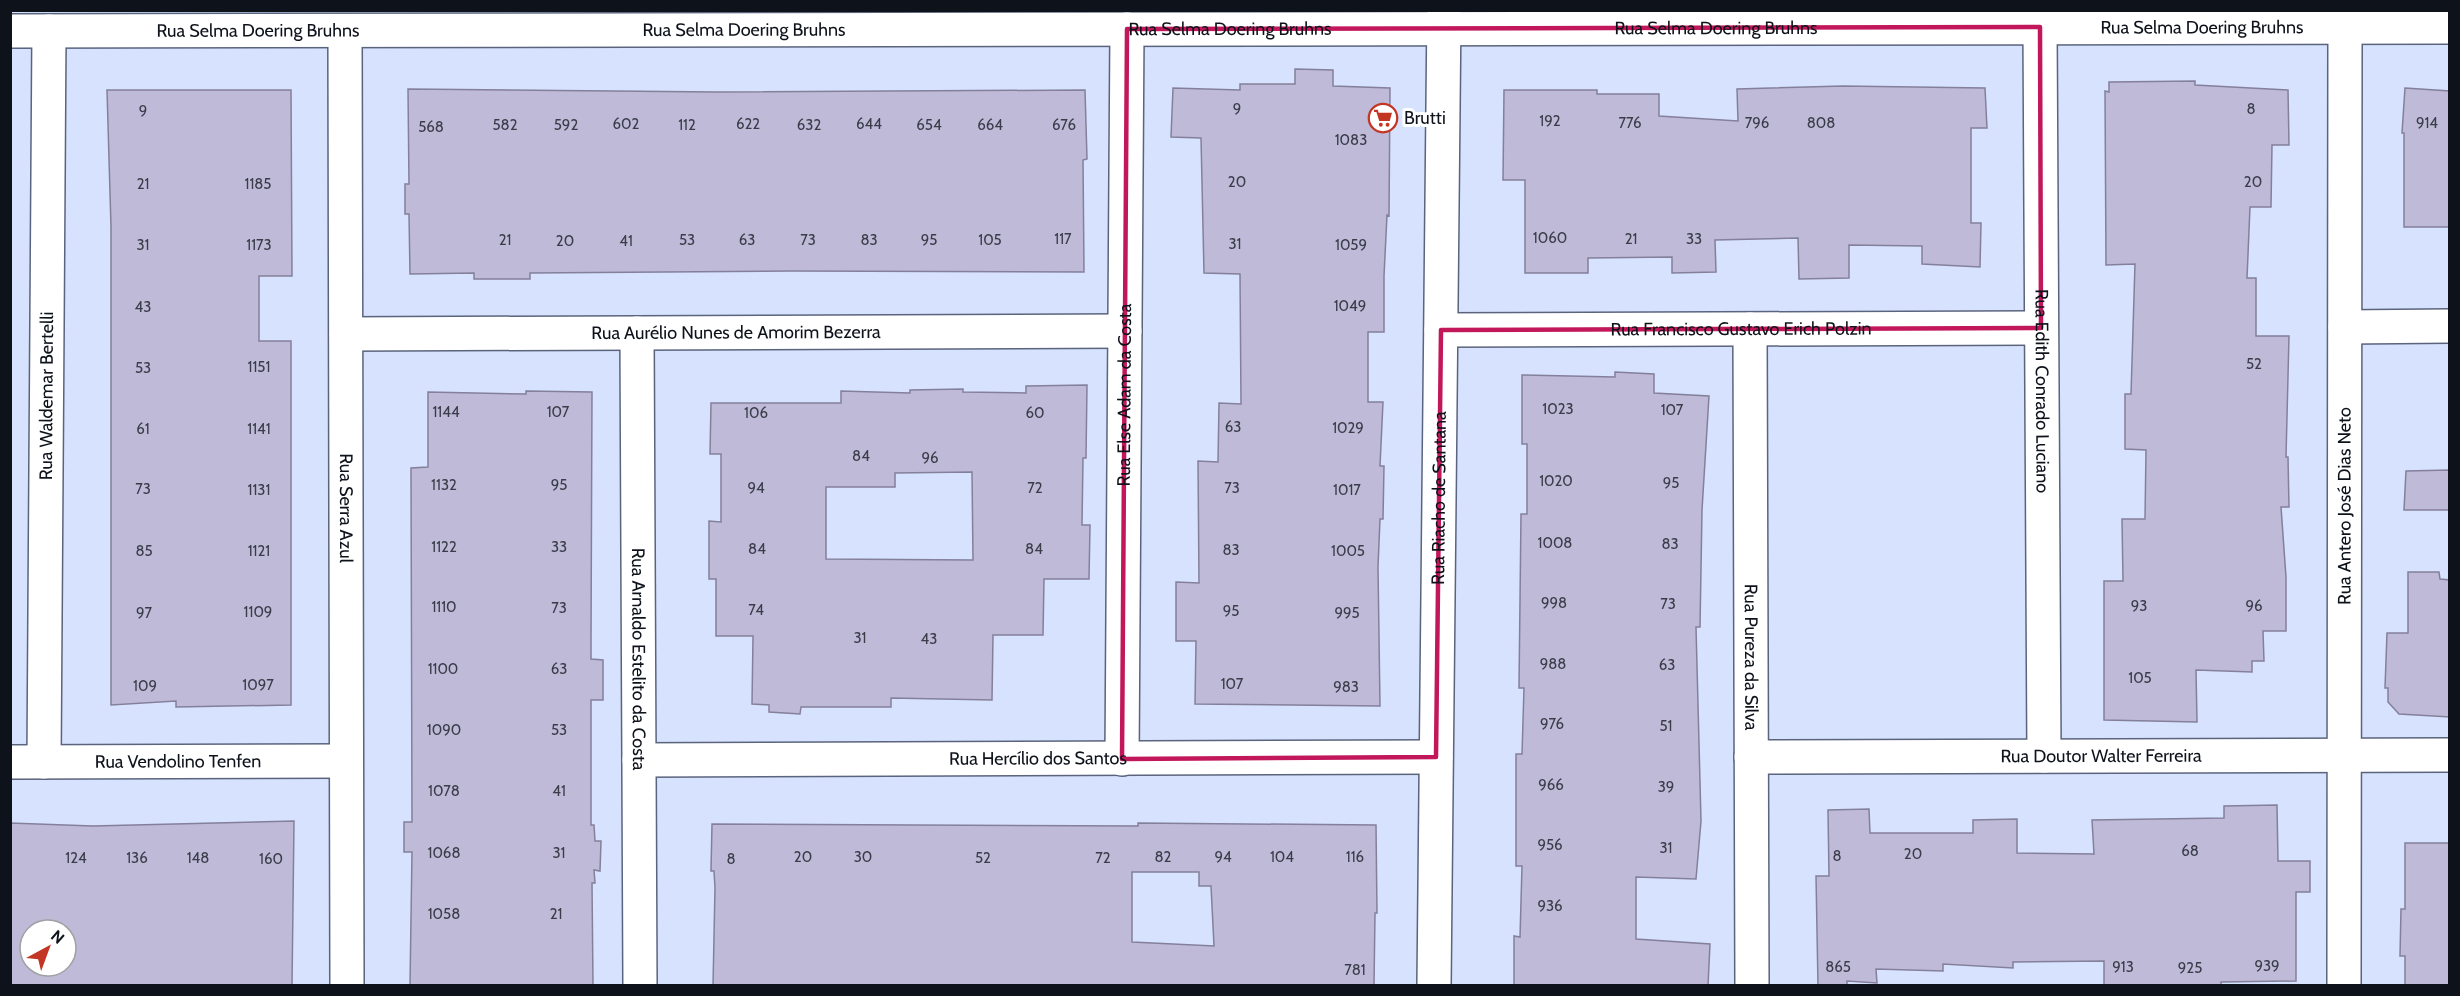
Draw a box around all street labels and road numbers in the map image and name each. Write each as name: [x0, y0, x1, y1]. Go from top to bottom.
street label: Rua Selma Doering Bruhns: [2100, 16, 2304, 39]
street label: Rua Selma Doering Bruhns: [1614, 17, 1818, 39]
street label: Rua Selma Doering Bruhns: [1128, 18, 1332, 40]
street label: Rua Selma Doering Bruhns: [156, 19, 360, 42]
street label: Rua Selma Doering Bruhns: [642, 19, 846, 41]
street label: Rua Edith Conrado Luciano: [2030, 289, 2054, 493]
street label: Rua Else Adam da Costa: [1113, 303, 1136, 486]
street label: Rua Waldemar Bertelli: [35, 312, 58, 480]
street label: Rua Francisco Gustavo Erich Polzin: [1610, 318, 1872, 340]
street label: Rua Aurélio Nunes de Amorim Bezerra: [591, 321, 881, 344]
street label: Rua Antero José Dias Neto: [2333, 407, 2356, 605]
street label: Rua Riacho de Santana: [1427, 411, 1451, 585]
street label: Rua Serra Azul: [335, 453, 357, 564]
street label: Rua Arnaldo Estelito da Costa: [627, 548, 650, 771]
street label: Rua Pureza da Silva: [1740, 584, 1762, 731]
street label: Rua Doutor Walter Ferreira: [2000, 745, 2202, 767]
street label: Rua Hercílio dos Santos: [949, 747, 1127, 770]
street label: Rua Vendolino Tenfen: [95, 750, 261, 773]

